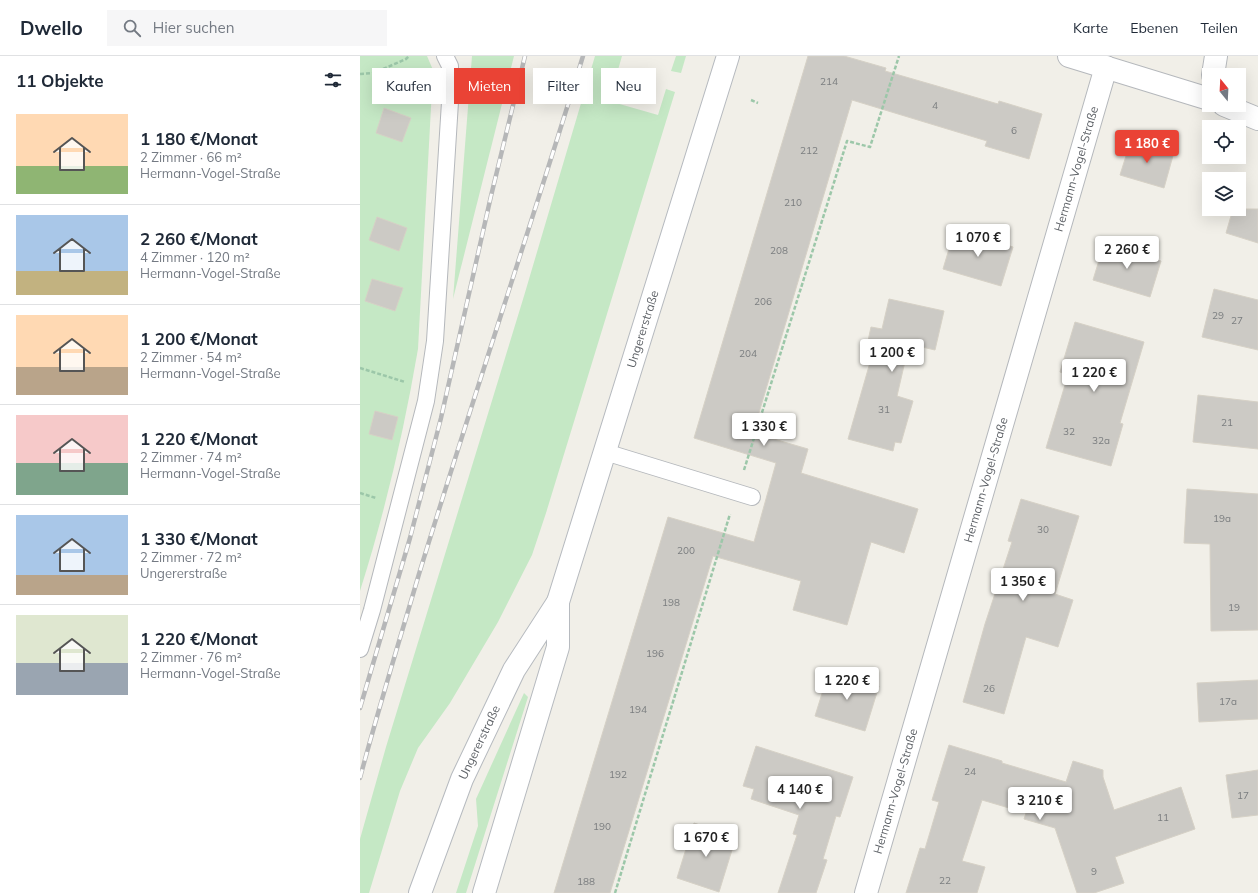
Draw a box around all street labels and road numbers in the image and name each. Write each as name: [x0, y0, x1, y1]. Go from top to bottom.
street label: Hermann-Vogel-Straße: [1051, 104, 1101, 233]
street label: Ungererstraße: [623, 288, 662, 370]
street label: Hermann-Vogel-Straße: [960, 415, 1011, 544]
street label: Ungererstraße: [455, 703, 503, 782]
street label: Hermann-Vogel-Straße: [870, 727, 920, 856]

